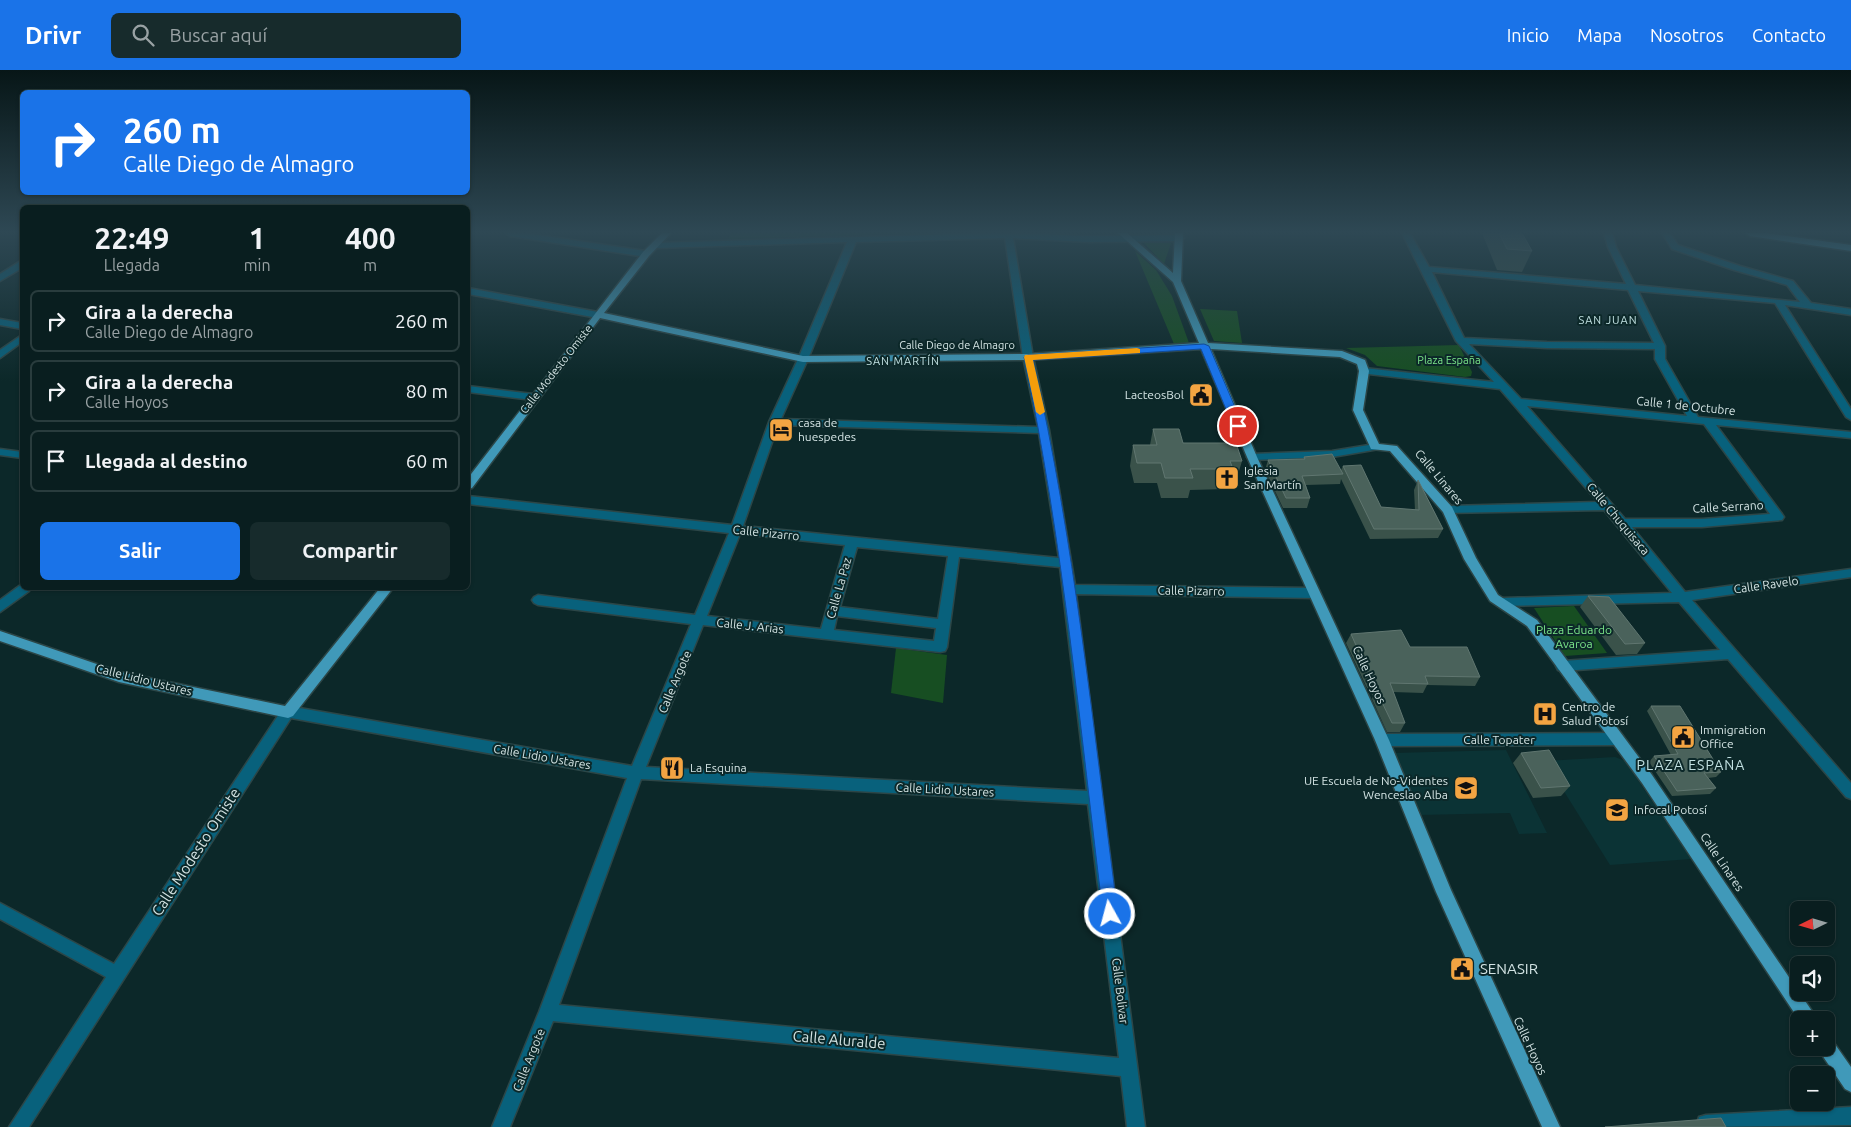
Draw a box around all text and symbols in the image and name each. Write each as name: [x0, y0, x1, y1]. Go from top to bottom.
search box: [111, 13, 461, 58]
icon: search: [129, 21, 157, 49]
text: Drivr: [25, 22, 81, 49]
text: Buscar aquí: [169, 24, 267, 46]
text: Inicio: [1507, 25, 1549, 45]
text: Mapa: [1577, 25, 1622, 45]
text: Nosotros: [1650, 25, 1724, 45]
text: Contacto: [1752, 25, 1826, 45]
icon: right: [40, 110, 105, 175]
text: 260 m: [123, 110, 221, 150]
text: Calle Diego de Almagro: [123, 151, 354, 176]
text: 22:49: [94, 221, 169, 255]
text: 1: [249, 221, 266, 255]
text: 400: [345, 221, 396, 255]
text: Llegada: [104, 256, 160, 274]
text: min: [244, 256, 271, 274]
text: m: [363, 256, 377, 274]
text: Gira a la derecha: [85, 301, 233, 323]
icon: right: [42, 307, 70, 335]
text: 260 m: [395, 310, 448, 332]
district label: SAN JUAN: [1578, 314, 1638, 326]
street label: Calle Modesto Omiste: [518, 322, 594, 416]
text: Calle Diego de Almagro: [85, 323, 253, 341]
street label: Calle Diego de Almagro: [899, 339, 1015, 351]
district label: SAN MARTÍN: [866, 354, 940, 367]
park label: Plaza España: [1417, 354, 1481, 366]
text: Gira a la derecha: [85, 371, 233, 393]
icon: right: [42, 377, 70, 405]
text: 80 m: [406, 380, 448, 402]
public building icon: LacteosBol: [1188, 382, 1214, 408]
place label: LacteosBol: [1125, 388, 1184, 401]
text: Calle Hoyos: [85, 393, 168, 411]
street label: Calle 1 de Octubre: [1636, 394, 1736, 417]
pin: [1217, 405, 1259, 447]
icon: arrive: [1224, 412, 1252, 440]
place label: casa de huespedes: [798, 416, 856, 443]
hotel icon: casa de huespedes: [768, 417, 794, 443]
icon: arrive: [42, 447, 70, 475]
street label: Calle Linares: [1413, 447, 1466, 507]
text: Llegada al destino: [85, 450, 248, 472]
text: 60 m: [406, 450, 448, 472]
place label: Iglesia San Martín: [1244, 464, 1302, 491]
church icon: Iglesia San Martín: [1214, 465, 1240, 491]
street label: Calle Chuquisaca: [1584, 480, 1652, 557]
street label: Calle Serrano: [1692, 498, 1764, 515]
button: Salir: [40, 522, 240, 580]
button: Compartir: [250, 522, 450, 580]
street label: Calle Pizarro: [732, 523, 800, 542]
street label: Calle La Paz: [824, 555, 854, 620]
street label: Calle Ravelo: [1733, 574, 1799, 595]
street label: Calle Pizarro: [1157, 583, 1225, 598]
street label: Calle J. Arias: [716, 616, 784, 635]
park label: Plaza Eduardo Avaroa: [1536, 623, 1612, 650]
street label: Calle Hoyos: [1350, 644, 1389, 706]
street label: Calle Argote: [656, 649, 694, 715]
street label: Calle Lidio Ustares: [95, 661, 194, 698]
place label: Centro de Salud Potosí: [1562, 700, 1629, 727]
hospital icon: Centro de Salud Potosí: [1532, 701, 1558, 727]
place label: Immigration Office: [1700, 723, 1766, 750]
public building icon: Immigration Office: [1670, 724, 1696, 750]
street label: Calle Topater: [1463, 733, 1535, 746]
street label: Calle Lidio Ustares: [492, 742, 592, 771]
restaurant icon: La Esquina: [659, 755, 685, 781]
district label: PLAZA ESPAÑA: [1637, 756, 1745, 773]
place label: La Esquina: [690, 761, 747, 774]
place label: UE Escuela de No-Videntes Wenceslao Alba: [1304, 774, 1448, 801]
school or university icon: UE Escuela de No-Videntes Wenceslao Alba: [1453, 775, 1479, 801]
street label: Calle Lidio Ustares: [895, 780, 995, 799]
street label: Calle Modesto Omiste: [148, 785, 243, 919]
school or university icon: Infocal Potosí: [1604, 797, 1630, 823]
place label: Infocal Potosí: [1634, 803, 1708, 816]
street label: Calle Linares: [1698, 830, 1747, 893]
position arrow: [1083, 887, 1135, 939]
north arrow: [1790, 901, 1835, 946]
map controls: [1790, 901, 1835, 1111]
public building icon: SENASIR: [1449, 956, 1475, 982]
button: sound: [1790, 956, 1835, 1001]
street label: Calle Bolivar: [1110, 957, 1131, 1025]
place label: SENASIR: [1480, 960, 1538, 977]
button: +: [1790, 1011, 1835, 1056]
street label: Calle Hoyos: [1511, 1015, 1550, 1077]
street label: Calle Argote: [510, 1026, 547, 1093]
street label: Calle Aluralde: [792, 1027, 886, 1052]
button: −: [1790, 1066, 1835, 1111]

